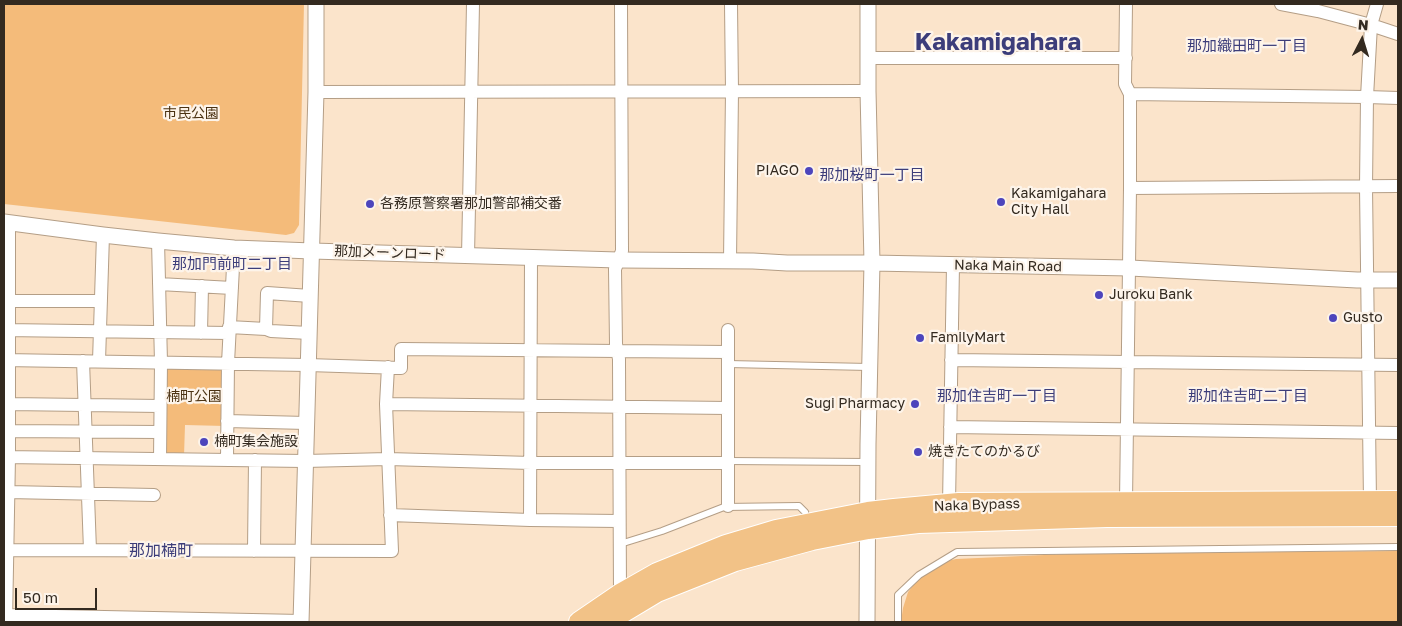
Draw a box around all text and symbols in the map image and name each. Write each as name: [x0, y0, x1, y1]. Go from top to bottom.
north arrow: [1337, 15, 1387, 65]
text: N: [1357, 16, 1369, 33]
district label: Kakamigahara: [915, 28, 1081, 56]
district label: 那加織田町一丁目: [1187, 37, 1307, 55]
park label: 市民公園: [163, 106, 219, 122]
place label: PIAGO: [756, 163, 799, 179]
marker: PIAGO: [803, 165, 815, 177]
district label: 那加桜町一丁目: [820, 166, 924, 184]
place label: Kakamigahara City Hall: [1011, 186, 1107, 218]
place label: 各務原警察署那加警部補交番: [380, 196, 562, 212]
marker: Kakamigahara City Hall: [995, 196, 1007, 208]
marker: 各務原警察署那加警部補交番: [364, 198, 376, 210]
street label: 那加メーンロード: [334, 243, 446, 263]
district label: 那加門前町二丁目: [172, 255, 292, 273]
street label: Naka Main Road: [954, 257, 1062, 275]
place label: Juroku Bank: [1109, 287, 1193, 303]
marker: Juroku Bank: [1093, 289, 1105, 301]
place label: Gusto: [1343, 310, 1383, 326]
marker: Gusto: [1327, 312, 1339, 324]
place label: FamilyMart: [930, 330, 1005, 346]
marker: FamilyMart: [914, 332, 926, 344]
district label: 那加住吉町一丁目: [937, 387, 1057, 405]
district label: 那加住吉町二丁目: [1188, 387, 1308, 405]
park label: 楠町公園: [166, 389, 222, 405]
place label: Sugi Pharmacy: [805, 396, 905, 412]
marker: Sugi Pharmacy: [909, 398, 921, 410]
place label: 楠町集会施設: [214, 434, 298, 450]
marker: 楠町集会施設: [198, 436, 210, 448]
place label: 焼きたてのかるび: [928, 444, 1040, 460]
marker: 焼きたてのかるび: [912, 446, 924, 458]
street label: Naka Bypass: [934, 495, 1020, 515]
district label: 那加楠町: [129, 541, 193, 561]
scale bar: [18, 578, 100, 610]
text: 50 m: [23, 588, 58, 606]

